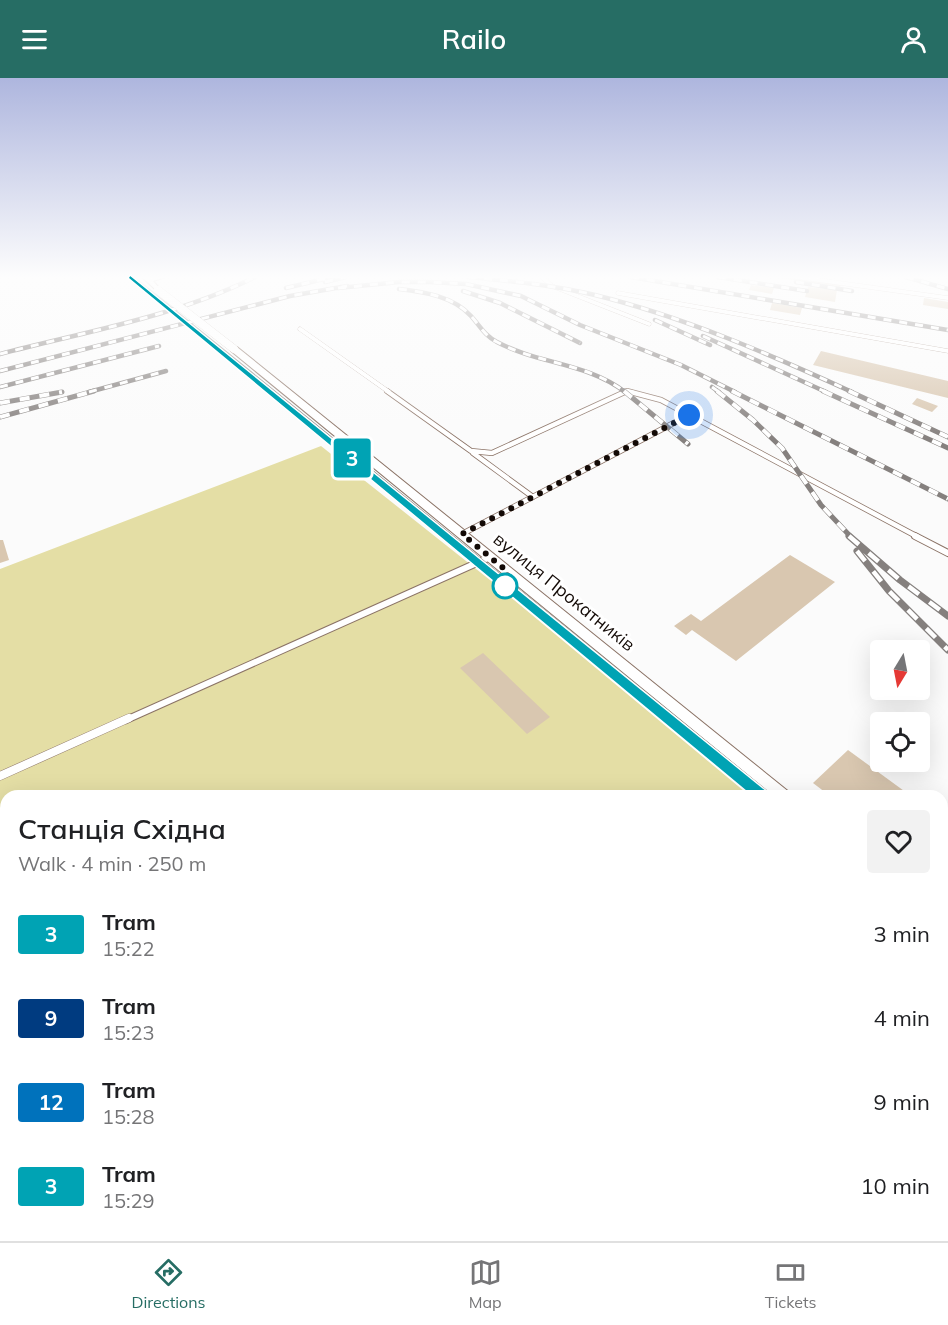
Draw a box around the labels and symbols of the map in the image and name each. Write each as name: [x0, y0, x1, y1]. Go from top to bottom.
your location: [674, 400, 704, 430]
line badge: 3: [332, 438, 372, 478]
street label: вулиця Прокатників: [489, 527, 640, 656]
unlabelled marker: [492, 573, 518, 599]
north arrow: [870, 640, 930, 700]

